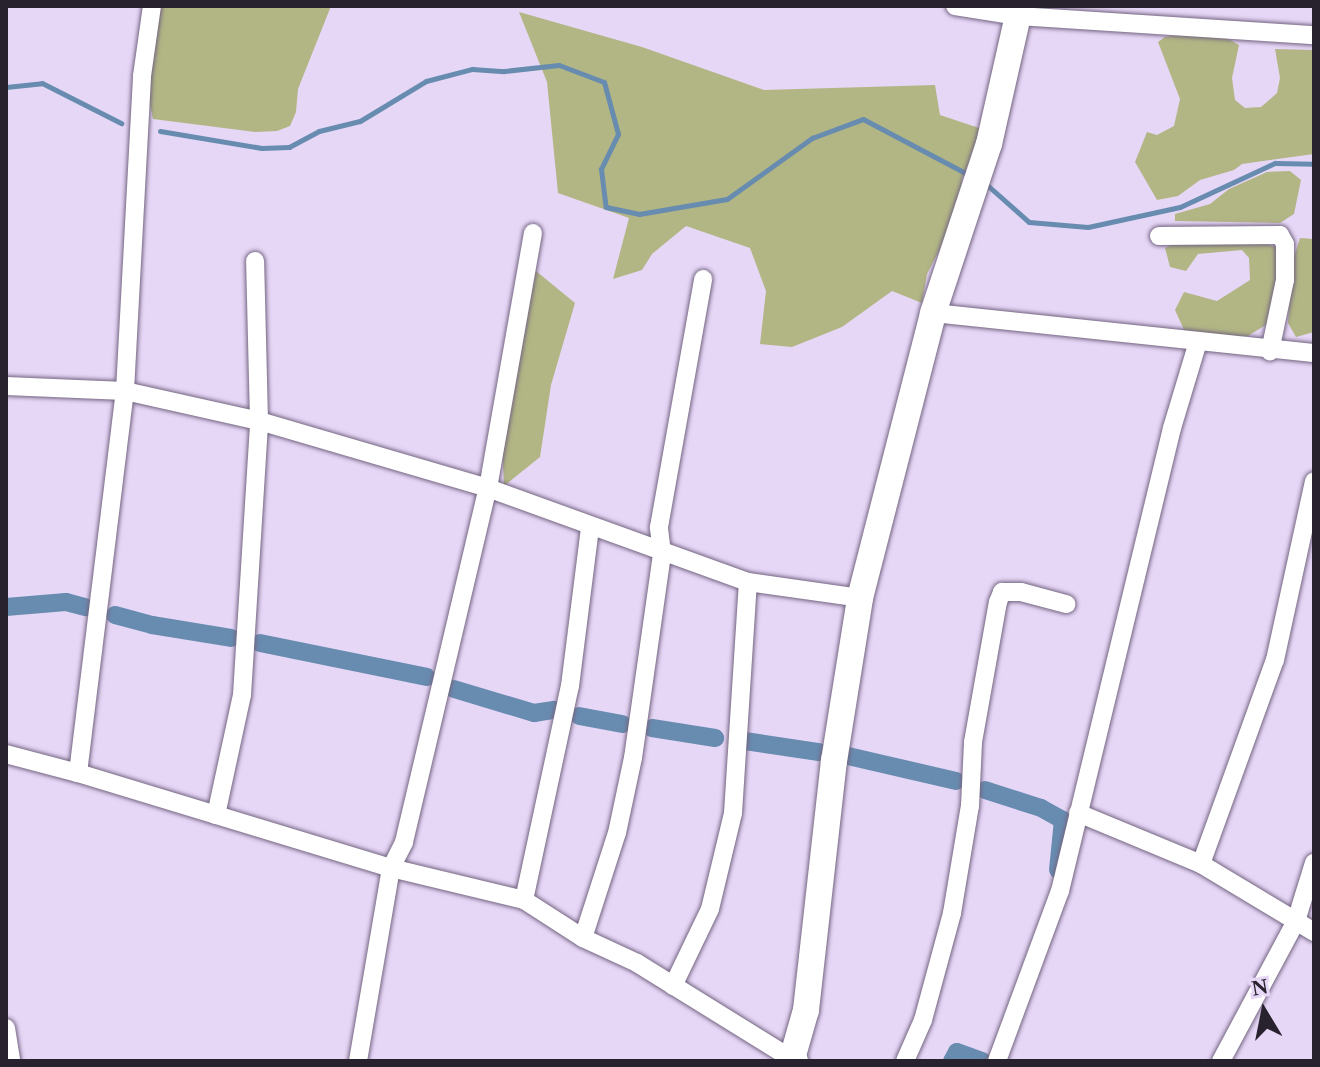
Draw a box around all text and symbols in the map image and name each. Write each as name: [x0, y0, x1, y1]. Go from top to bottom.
north arrow: [1224, 971, 1304, 1051]
text: N: [1250, 973, 1270, 1001]

